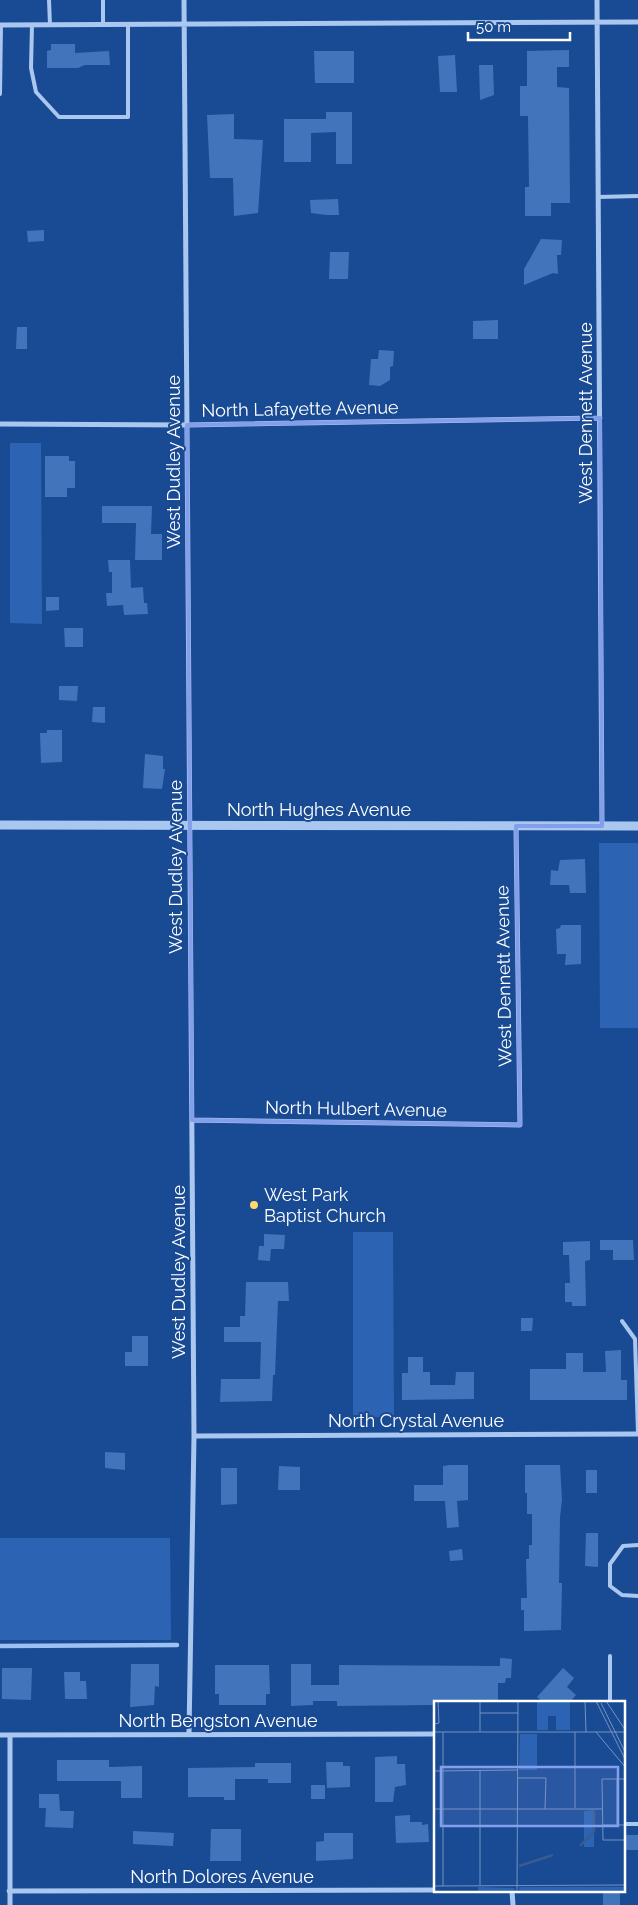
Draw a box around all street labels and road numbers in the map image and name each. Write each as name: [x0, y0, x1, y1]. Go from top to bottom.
street label: West Dennett Avenue: [575, 322, 596, 504]
street label: West Dudley Avenue: [163, 375, 184, 549]
street label: North Lafayette Avenue: [201, 396, 399, 421]
street label: West Dudley Avenue: [165, 780, 186, 954]
street label: North Hughes Avenue: [227, 799, 411, 820]
street label: West Dennett Avenue: [491, 885, 516, 1067]
street label: North Hulbert Avenue: [265, 1096, 448, 1121]
street label: West Dudley Avenue: [168, 1185, 189, 1359]
street label: North Crystal Avenue: [328, 1410, 505, 1431]
street label: North Bengston Avenue: [118, 1710, 318, 1731]
street label: North Dolores Avenue: [130, 1866, 314, 1887]

